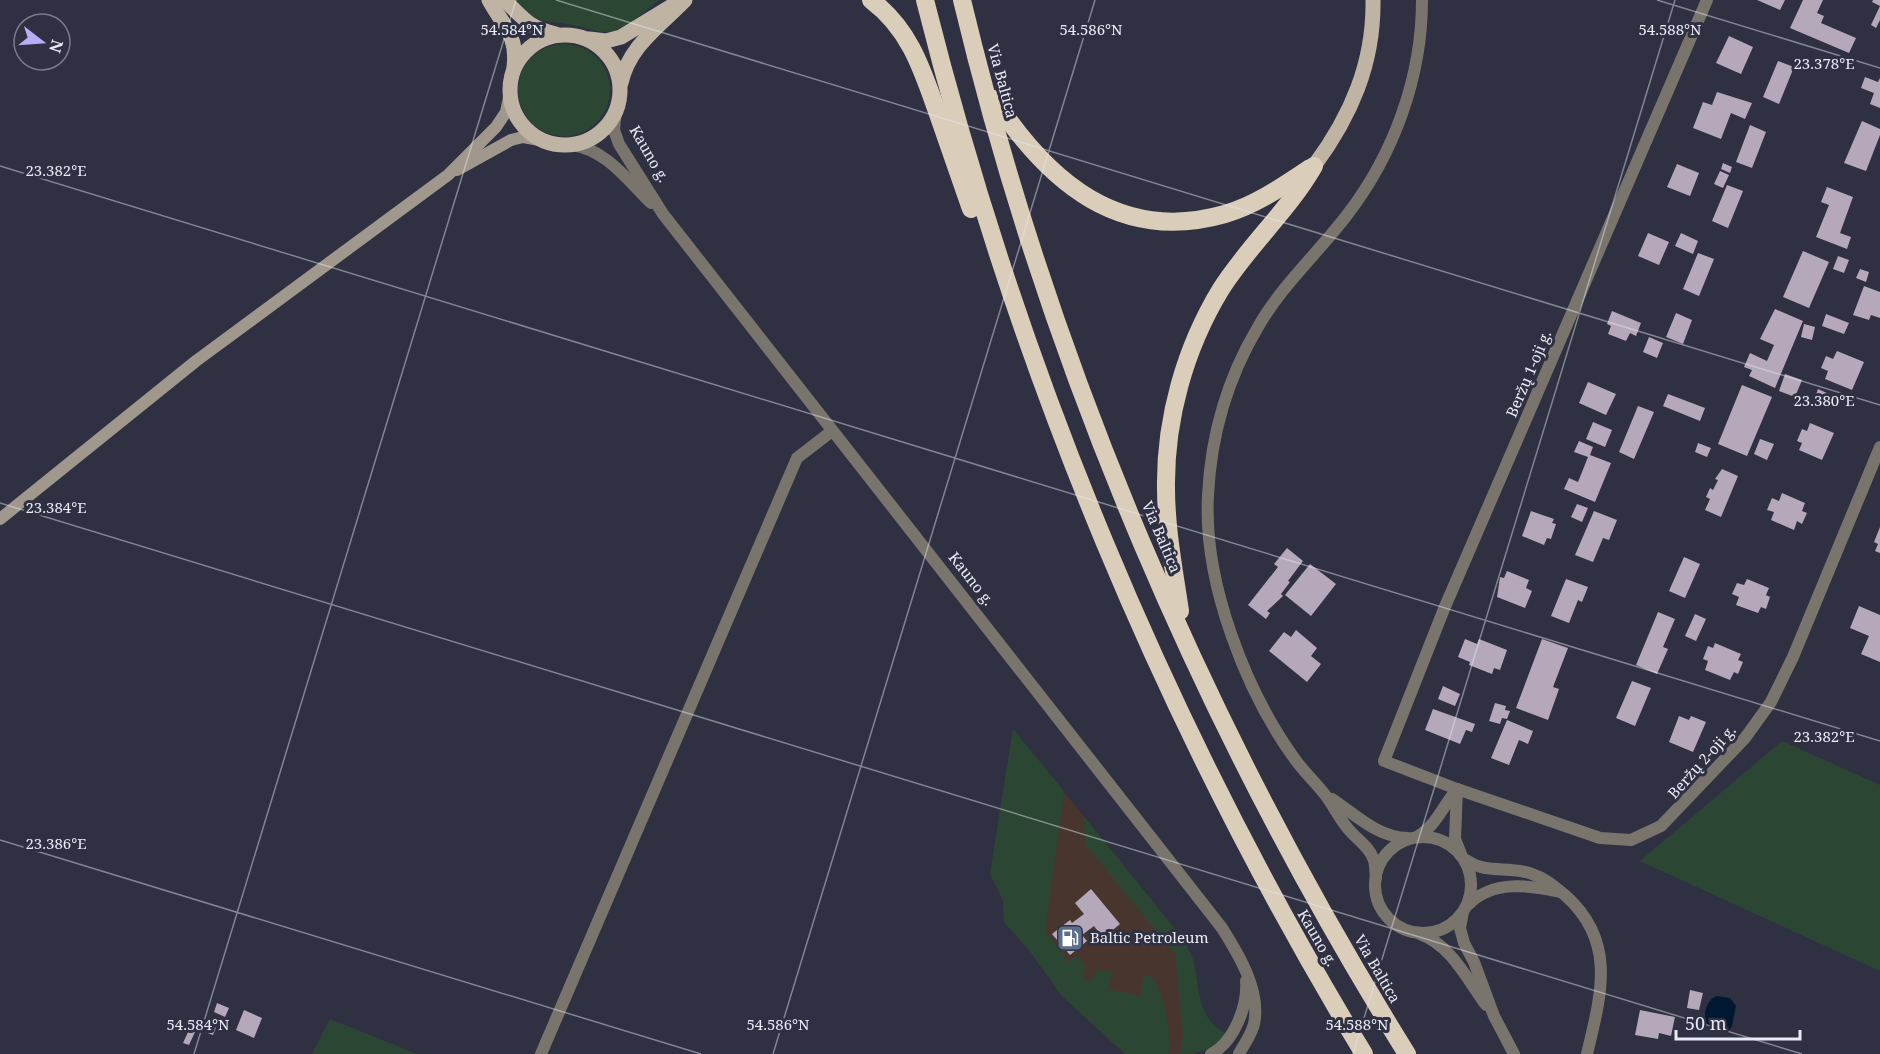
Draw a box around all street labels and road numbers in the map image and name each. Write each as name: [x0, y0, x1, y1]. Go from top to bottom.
street label: Via Baltica: [983, 41, 1022, 120]
street label: Kauno g.: [626, 121, 674, 186]
street label: Beržų 1-oji g.: [1501, 327, 1555, 420]
street label: Via Baltica: [1138, 498, 1186, 576]
street label: Kauno g.: [945, 548, 999, 609]
street label: Beržų 2-oji g.: [1663, 720, 1740, 802]
street label: Kauno g.: [1294, 905, 1342, 970]
street label: Via Baltica: [1350, 931, 1406, 1006]

